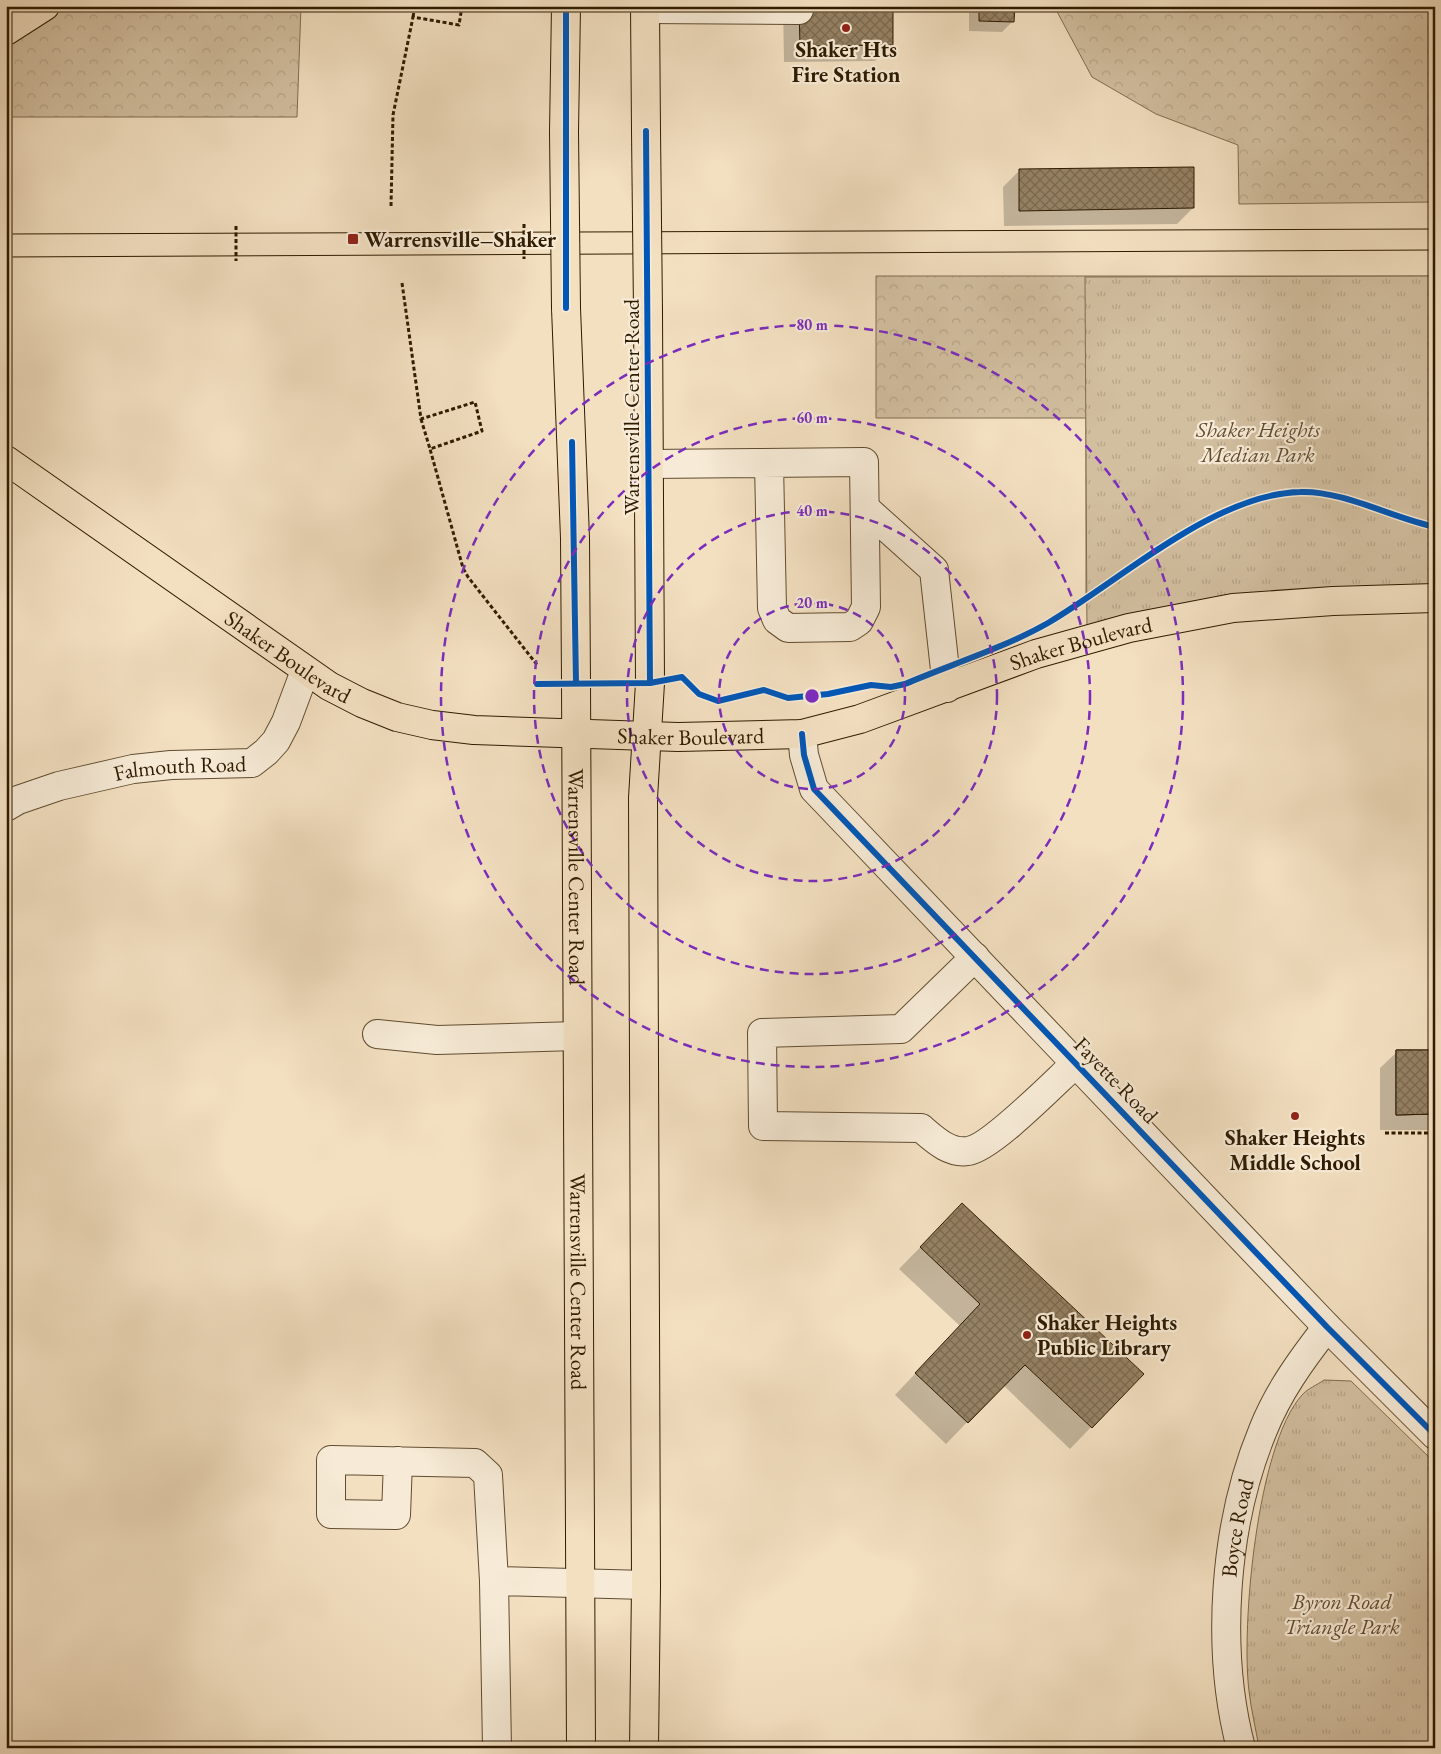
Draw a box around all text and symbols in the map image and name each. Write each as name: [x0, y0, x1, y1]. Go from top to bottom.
marker: Shaker Hts Fire Station: [840, 22, 852, 34]
place label: Shaker Hts Fire Station: [792, 35, 901, 89]
place label: Warrensville–Shaker: [364, 225, 557, 254]
marker: Warrensville–Shaker: [346, 232, 360, 246]
street label: Warrensville Center Road: [617, 298, 646, 515]
text: 80 m: [796, 315, 828, 334]
text: 60 m: [796, 408, 828, 427]
park label: Shaker Heights Median Park: [1195, 415, 1321, 469]
text: 40 m: [796, 501, 828, 520]
text: 20 m: [796, 593, 828, 612]
street label: Shaker Boulevard: [219, 603, 357, 710]
street label: Shaker Boulevard: [1005, 609, 1155, 677]
centre of rings: [803, 687, 821, 705]
street label: Shaker Boulevard: [617, 720, 765, 751]
street label: Falmouth Road: [111, 749, 247, 788]
street label: Warrensville Center Road: [562, 768, 592, 986]
street label: Fayette Road: [1067, 1030, 1165, 1130]
marker: Shaker Heights Middle School: [1289, 1110, 1301, 1122]
place label: Shaker Heights Middle School: [1225, 1123, 1365, 1177]
street label: Warrensville Center Road: [564, 1173, 594, 1391]
place label: Shaker Heights Public Library: [1037, 1308, 1177, 1362]
marker: Shaker Heights Public Library: [1021, 1329, 1033, 1341]
street label: Boyce Road: [1214, 1474, 1260, 1579]
park label: Byron Road Triangle Park: [1284, 1587, 1400, 1641]

